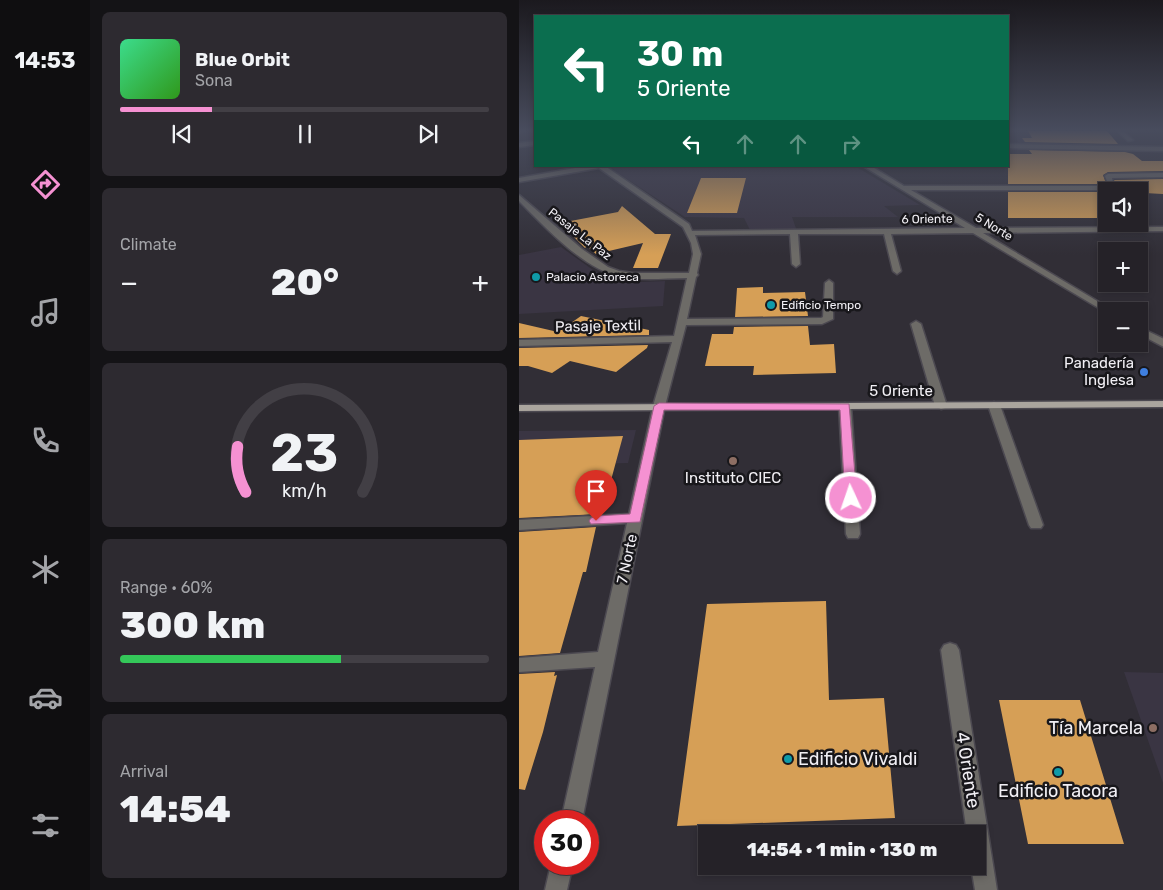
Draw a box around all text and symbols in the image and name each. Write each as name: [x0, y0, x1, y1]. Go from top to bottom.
text: 30 m: [637, 33, 723, 75]
icon: left: [554, 35, 619, 100]
text: 14:53: [14, 47, 76, 74]
text: Blue Orbit: [195, 48, 290, 71]
text: Sona: [195, 71, 233, 90]
text: 5 Oriente: [637, 75, 730, 102]
icon: previous: [168, 120, 196, 148]
icon: pause: [291, 120, 319, 148]
icon: next: [414, 120, 442, 148]
icon: left: [678, 130, 706, 158]
icon: ahead: [731, 130, 759, 158]
icon: ahead: [784, 130, 812, 158]
icon: right: [837, 130, 865, 158]
icon: directions: [28, 167, 63, 202]
map controls: [1098, 182, 1148, 352]
button: sound: [1098, 182, 1148, 232]
street label: Pasaje La Paz: [546, 205, 614, 263]
street label: 5 Norte: [973, 210, 1016, 244]
street label: 6 Oriente: [901, 212, 953, 226]
text: Climate: [120, 235, 177, 254]
button: +: [1098, 242, 1148, 292]
text: 20°: [271, 259, 339, 305]
text: −: [120, 266, 138, 299]
text: +: [472, 266, 489, 299]
place label: Palacio Astoreca: [546, 270, 639, 284]
marker: Palacio Astoreca: [530, 271, 542, 283]
icon: music: [28, 295, 63, 330]
place label: Edificio Tempo: [781, 298, 861, 312]
marker: Edificio Tempo: [765, 299, 777, 311]
button: −: [1098, 302, 1148, 352]
street label: Pasaje Textil: [555, 316, 641, 336]
place label: Panadería Inglesa: [1064, 354, 1134, 389]
marker: Panadería Inglesa: [1138, 366, 1150, 378]
street label: 5 Oriente: [869, 382, 933, 400]
text: 23: [270, 422, 339, 484]
icon: phone: [28, 423, 63, 458]
marker: Instituto CIEC: [727, 455, 739, 467]
place label: Instituto CIEC: [685, 469, 781, 487]
pin: [575, 470, 617, 521]
position arrow: [824, 471, 876, 523]
icon: arrive: [582, 477, 610, 505]
text: km/h: [282, 480, 327, 501]
street label: 7 Norte: [613, 532, 641, 586]
icon: climate: [28, 552, 63, 587]
text: Range · 60%: [120, 578, 213, 597]
text: 300 km: [120, 602, 265, 648]
icon: car: [28, 680, 63, 715]
place label: Tía Marcela: [1049, 717, 1143, 739]
marker: Tía Marcela: [1147, 722, 1159, 734]
street label: 4 Oriente: [951, 730, 985, 810]
place label: Edificio Vivaldi: [798, 748, 917, 770]
marker: Edificio Vivaldi: [782, 753, 794, 765]
text: Arrival: [120, 762, 168, 781]
marker: Edificio Tacora: [1052, 766, 1064, 778]
place label: Edificio Tacora: [998, 780, 1118, 802]
text: 14:54: [120, 786, 231, 832]
icon: filters: [28, 808, 63, 843]
speed limit sign: 30: [534, 810, 599, 875]
text: 14:54 · 1 min · 130 m: [747, 838, 937, 861]

